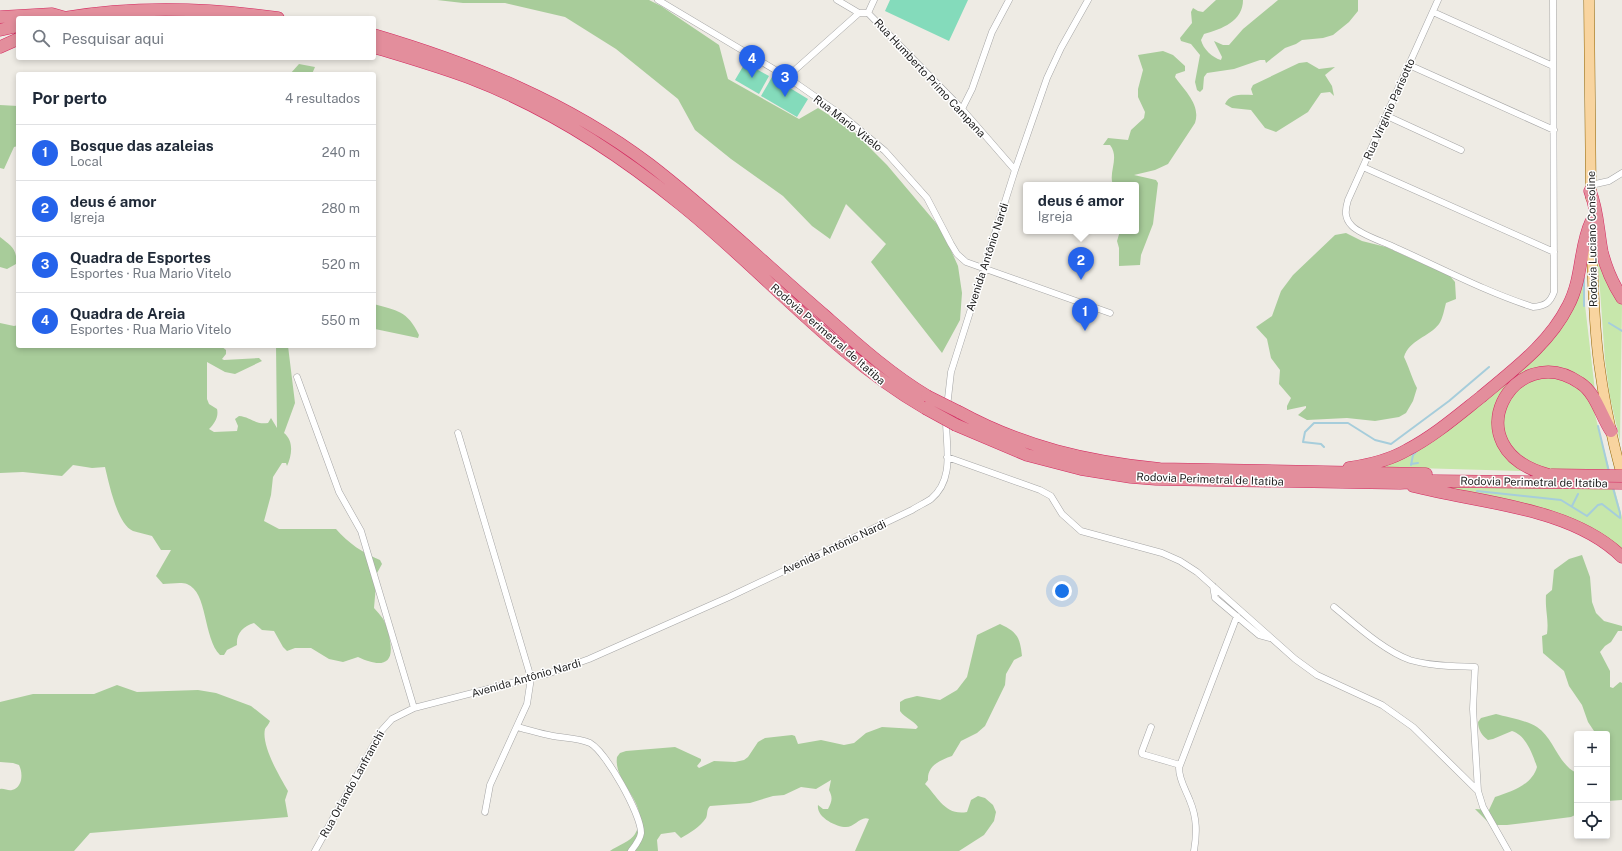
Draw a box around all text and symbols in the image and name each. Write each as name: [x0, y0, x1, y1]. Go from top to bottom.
search box: [16, 16, 376, 60]
street label: Rua Humberto Primo Campana: [872, 16, 988, 140]
icon: search: [30, 27, 52, 49]
text: Pesquisar aqui: [62, 30, 164, 47]
pin: 4: [739, 45, 765, 78]
street label: Rua Virginio Parisotto: [1361, 56, 1417, 162]
pin: 3: [772, 64, 798, 97]
text: Por perto: [32, 88, 107, 108]
text: 4 resultados: [285, 91, 360, 106]
street label: Rua Mario Vitelo: [811, 93, 885, 153]
text: Bosque das azaleias: [70, 137, 214, 154]
text: 1: [42, 145, 48, 160]
text: 240 m: [322, 145, 360, 160]
text: Local: [70, 154, 103, 169]
street label: Rodovia Luciano Consoline: [1585, 171, 1599, 307]
popup: [1023, 182, 1139, 234]
text: deus é amor: [1038, 192, 1124, 209]
text: deus é amor: [70, 193, 156, 210]
text: 2: [41, 201, 49, 216]
text: 280 m: [322, 201, 360, 216]
street label: Avenida Antônio Nardi: [964, 201, 1010, 313]
text: Igreja: [1038, 209, 1072, 224]
text: Igreja: [70, 210, 105, 225]
pin: 2: [1068, 247, 1094, 280]
text: Quadra de Esportes: [70, 249, 211, 266]
text: 3: [41, 257, 49, 272]
text: 520 m: [322, 257, 360, 272]
text: Esportes · Rua Mario Vitelo: [70, 266, 231, 281]
street label: Rodovia Perimetral de Itatiba: [768, 281, 888, 387]
pin: 1: [1072, 298, 1098, 331]
text: Quadra de Areia: [70, 305, 185, 322]
text: 4: [41, 313, 49, 328]
text: 550 m: [321, 313, 360, 328]
text: Esportes · Rua Mario Vitelo: [70, 322, 231, 337]
street label: Rodovia Perimetral de Itatiba: [1136, 470, 1284, 488]
street label: Rodovia Perimetral de Itatiba: [1460, 475, 1608, 489]
street label: Avenida Antônio Nardi: [780, 518, 888, 576]
your location: [1052, 581, 1072, 601]
street label: Avenida Antônio Nardi: [470, 657, 582, 699]
street label: Rua Orlando Lanfranchi: [318, 729, 386, 839]
map controls: [1574, 731, 1610, 839]
button: +: [1574, 731, 1610, 767]
button: −: [1574, 767, 1610, 803]
button: locate: [1574, 803, 1610, 839]

